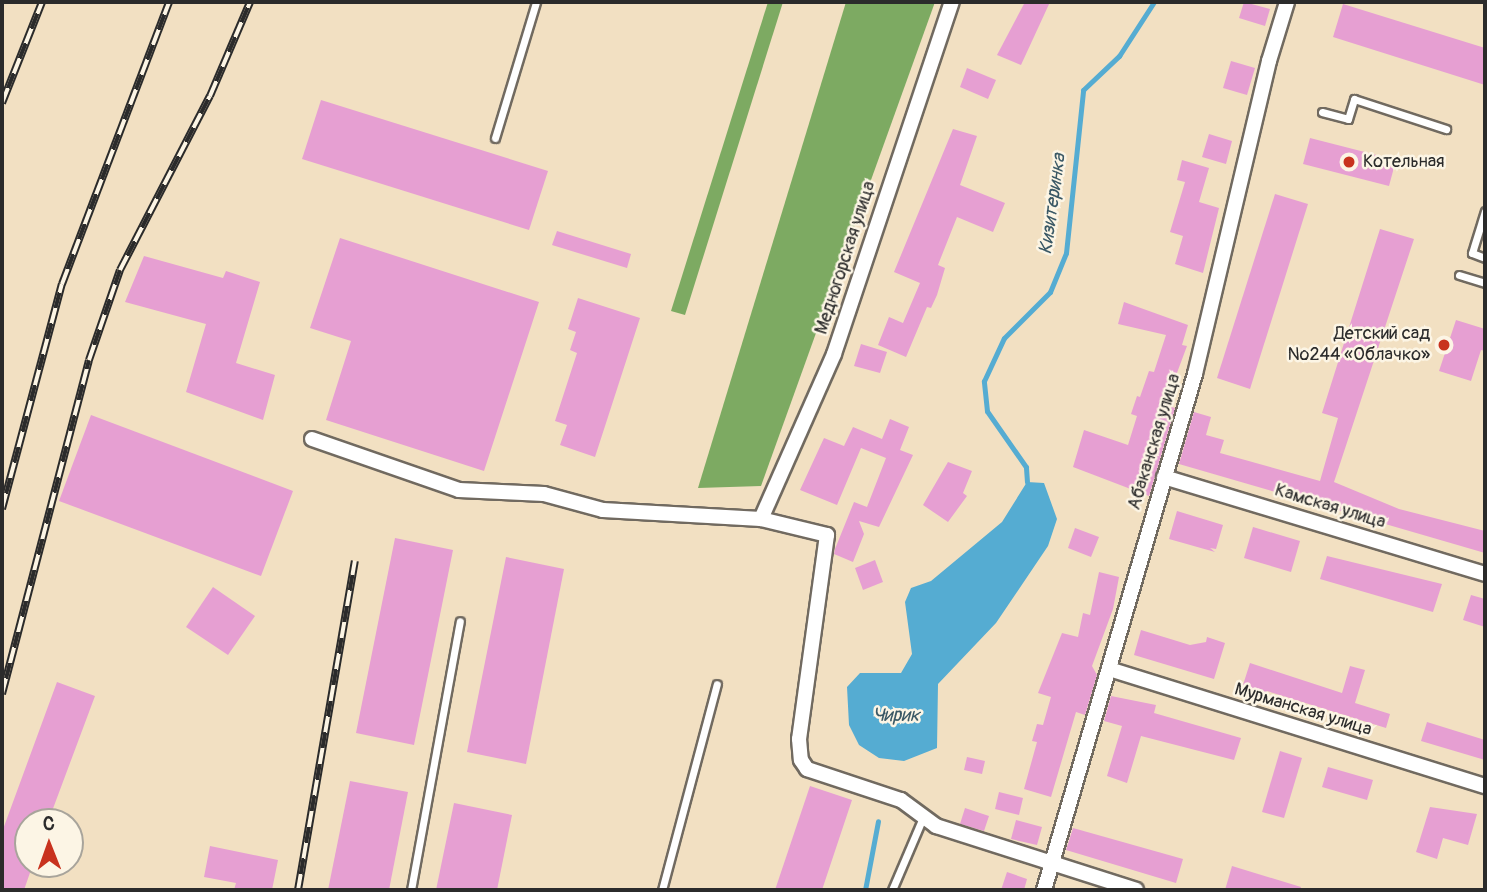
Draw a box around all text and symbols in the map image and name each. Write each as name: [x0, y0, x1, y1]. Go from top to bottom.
place label: Котельная: [1363, 151, 1444, 173]
water label: Кизитеринка: [1035, 152, 1071, 256]
marker: Котельная: [1341, 154, 1357, 170]
street label: Медногорская улица: [811, 179, 881, 337]
place label: Детский сад №244 «Облачко»: [1288, 324, 1430, 366]
marker: Детский сад №244 «Облачко»: [1436, 337, 1452, 353]
street label: Абаканская улица: [1124, 371, 1186, 513]
street label: Камская улица: [1272, 480, 1388, 534]
street label: Мурманская улица: [1232, 679, 1374, 741]
water label: Чирик: [872, 705, 920, 727]
north arrow: [14, 808, 84, 878]
text: С: [43, 812, 55, 836]

